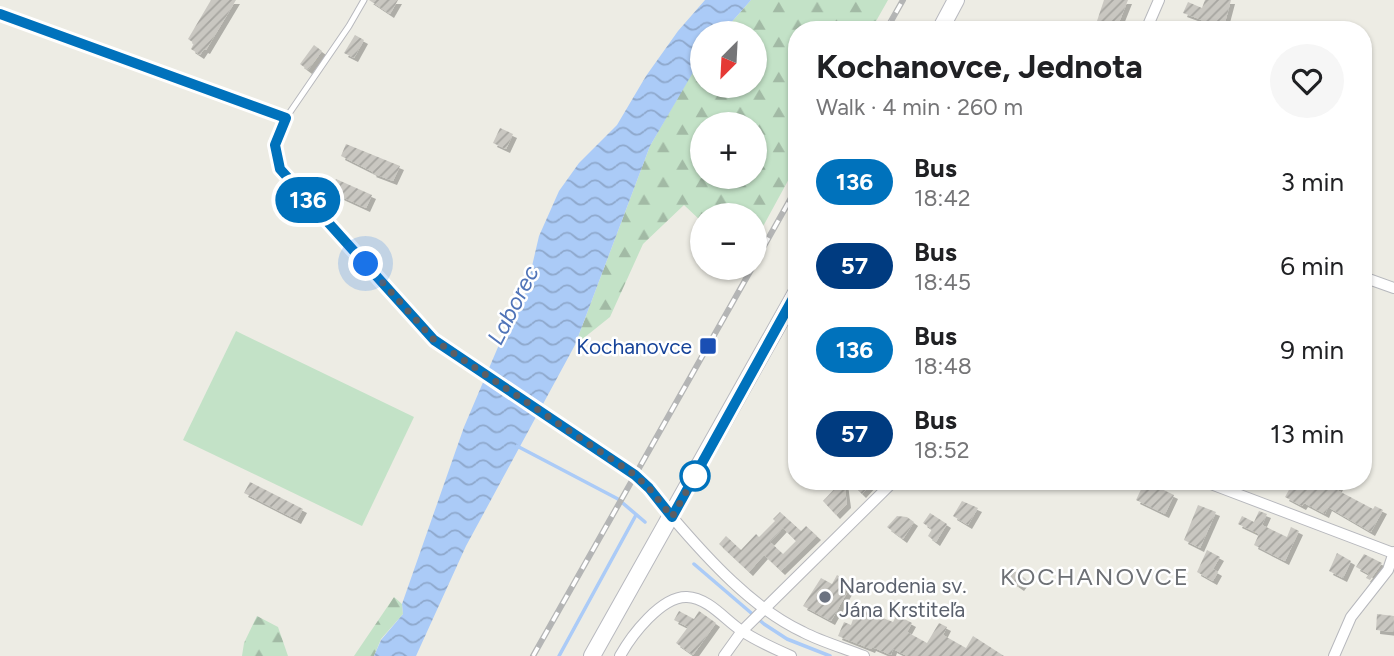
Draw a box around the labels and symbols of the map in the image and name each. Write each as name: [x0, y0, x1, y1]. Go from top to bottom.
north arrow: [690, 21, 766, 98]
line badge: 136: [268, 177, 348, 223]
your location: [348, 246, 383, 281]
water label: Laborec: [481, 260, 545, 349]
place label: Kochanovce: [576, 334, 692, 359]
marker: Kochanovce: [698, 336, 718, 356]
unlabelled marker: [680, 461, 710, 491]
district label: KOCHANOVCE: [1000, 562, 1190, 591]
place label: Narodenia sv. Jána Krstiteľa: [839, 573, 967, 622]
marker: Narodenia sv. Jána Krstiteľa: [817, 589, 833, 605]

